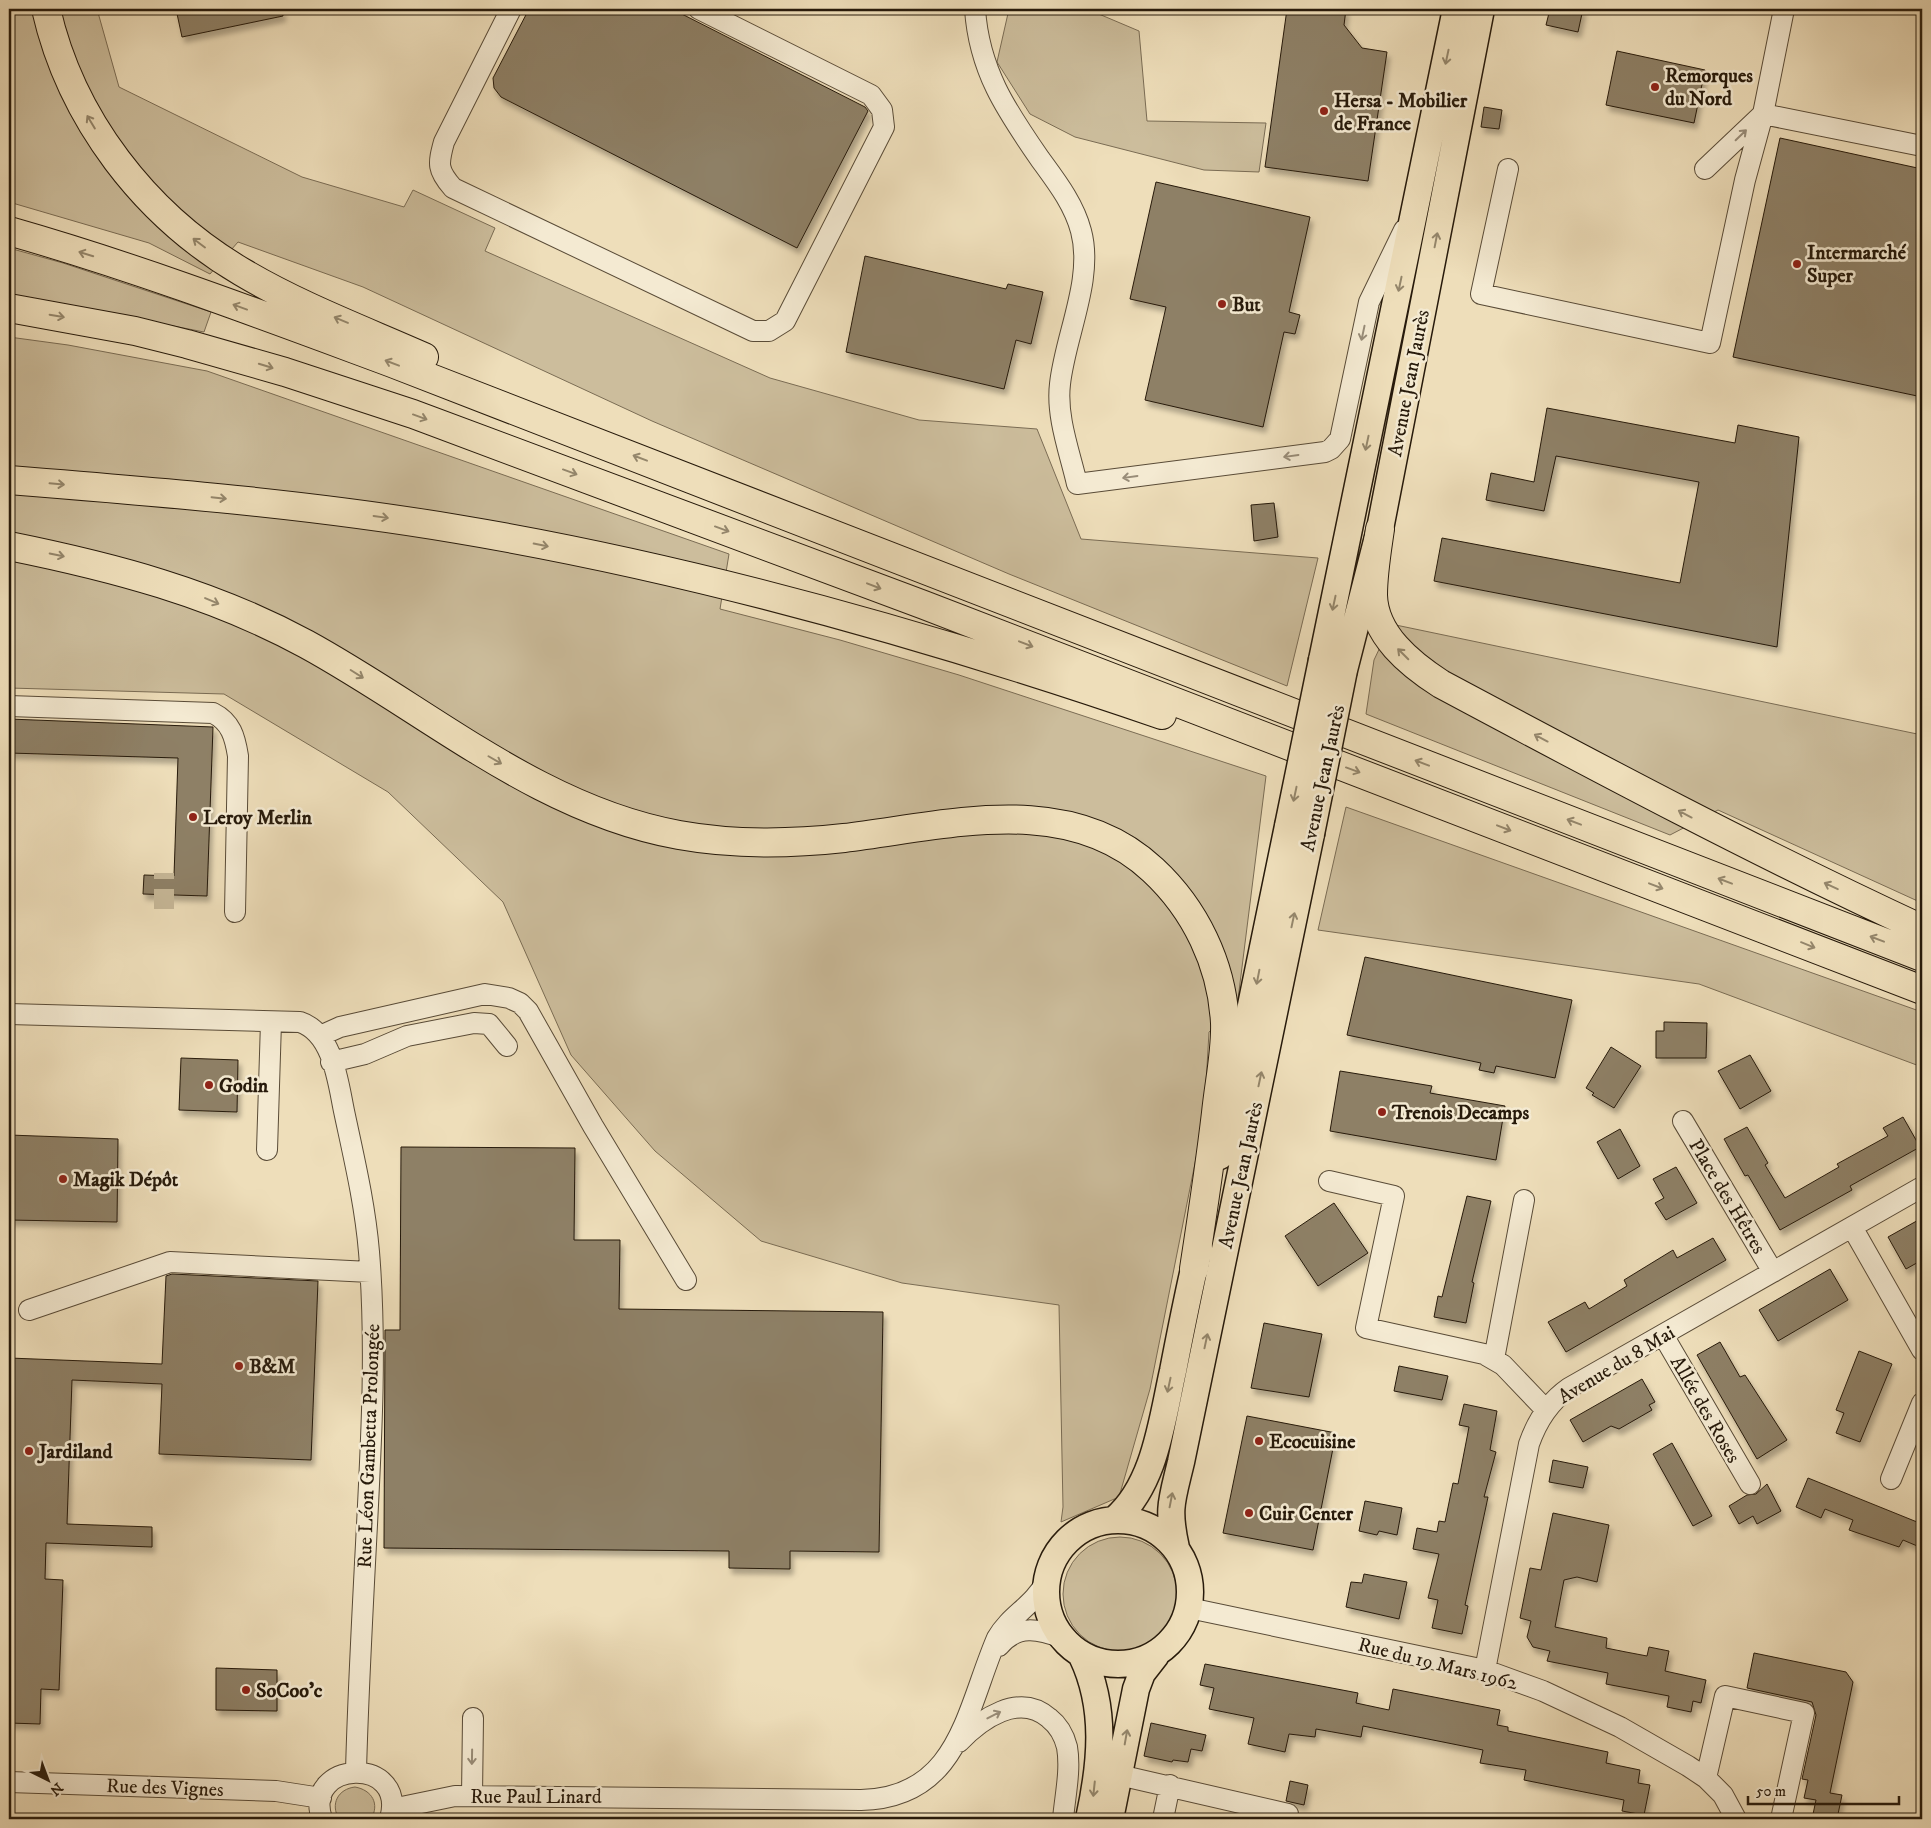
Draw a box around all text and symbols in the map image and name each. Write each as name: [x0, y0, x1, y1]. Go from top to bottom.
one-way arrow: [1441, 48, 1451, 64]
place label: Remorques du Nord: [1665, 64, 1753, 112]
marker: Remorques du Nord: [1649, 81, 1661, 93]
place label: Hersa - Mobilier de France: [1334, 89, 1468, 137]
marker: Hersa - Mobilier de France: [1318, 105, 1330, 117]
one-way arrow: [86, 116, 96, 130]
one-way arrow: [1734, 129, 1747, 141]
one-way arrow: [1432, 233, 1442, 249]
one-way arrow: [193, 237, 206, 248]
place label: Intermarché Super: [1807, 241, 1907, 289]
one-way arrow: [79, 249, 95, 258]
marker: Intermarché Super: [1791, 258, 1803, 270]
one-way arrow: [1394, 276, 1404, 292]
place label: But: [1232, 293, 1261, 318]
marker: But: [1216, 298, 1228, 310]
one-way arrow: [233, 302, 248, 311]
street label: Avenue Jean Jaurès: [1383, 307, 1436, 459]
one-way arrow: [48, 312, 64, 322]
one-way arrow: [334, 315, 349, 325]
one-way arrow: [1358, 324, 1367, 340]
one-way arrow: [385, 358, 401, 367]
one-way arrow: [257, 362, 273, 372]
one-way arrow: [412, 413, 427, 422]
one-way arrow: [1361, 435, 1371, 451]
one-way arrow: [1284, 451, 1300, 461]
one-way arrow: [633, 453, 648, 462]
one-way arrow: [561, 468, 577, 477]
one-way arrow: [1122, 472, 1138, 482]
one-way arrow: [49, 479, 65, 489]
one-way arrow: [211, 493, 227, 503]
one-way arrow: [372, 513, 388, 523]
one-way arrow: [714, 525, 729, 534]
one-way arrow: [532, 540, 548, 550]
one-way arrow: [48, 551, 64, 561]
one-way arrow: [866, 582, 881, 591]
one-way arrow: [1329, 594, 1338, 610]
one-way arrow: [204, 596, 219, 606]
one-way arrow: [1018, 640, 1033, 649]
one-way arrow: [1397, 648, 1409, 660]
one-way arrow: [350, 669, 364, 679]
street label: Avenue Jean Jaurès: [1296, 702, 1351, 854]
one-way arrow: [1534, 733, 1549, 743]
one-way arrow: [487, 756, 502, 765]
one-way arrow: [1415, 758, 1431, 767]
one-way arrow: [1345, 766, 1360, 775]
one-way arrow: [1289, 785, 1299, 801]
place label: Leroy Merlin: [203, 806, 312, 831]
one-way arrow: [1678, 809, 1693, 818]
marker: Leroy Merlin: [187, 811, 199, 823]
one-way arrow: [1567, 817, 1582, 826]
one-way arrow: [1496, 824, 1512, 833]
one-way arrow: [1718, 876, 1733, 885]
one-way arrow: [1823, 880, 1838, 890]
one-way arrow: [1649, 882, 1664, 891]
one-way arrow: [1289, 913, 1298, 929]
one-way arrow: [1870, 934, 1885, 943]
one-way arrow: [1800, 940, 1815, 950]
one-way arrow: [1252, 969, 1262, 985]
one-way arrow: [1256, 1072, 1265, 1088]
place label: Godin: [219, 1074, 269, 1099]
marker: Godin: [203, 1079, 215, 1091]
street label: Avenue Jean Jaurès: [1214, 1099, 1269, 1251]
place label: Trenois Decamps: [1391, 1101, 1529, 1126]
marker: Trenois Decamps: [1376, 1106, 1388, 1118]
street label: Place des Hêtres: [1683, 1135, 1771, 1259]
place label: Magik Dépôt: [73, 1168, 179, 1193]
marker: Magik Dépôt: [57, 1173, 69, 1185]
street label: Avenue du 8 Mai: [1554, 1321, 1680, 1410]
street label: Rue Léon Gambetta Prolongée: [353, 1323, 386, 1569]
one-way arrow: [1202, 1334, 1211, 1350]
street label: Allée des Roses: [1664, 1352, 1746, 1468]
place label: B&M: [249, 1355, 295, 1380]
marker: B&M: [233, 1360, 245, 1372]
one-way arrow: [1164, 1376, 1174, 1392]
place label: Ecocuisine: [1269, 1430, 1356, 1455]
marker: Ecocuisine: [1253, 1435, 1265, 1447]
place label: Jardiland: [37, 1440, 113, 1465]
marker: Jardiland: [23, 1445, 35, 1457]
one-way arrow: [1167, 1493, 1177, 1509]
place label: Cuir Center: [1259, 1502, 1353, 1527]
marker: Cuir Center: [1243, 1507, 1255, 1519]
street label: Rue du 19 Mars 1962: [1355, 1633, 1520, 1696]
place label: SoCoo'c: [256, 1679, 323, 1704]
marker: SoCoo'c: [240, 1684, 252, 1696]
one-way arrow: [986, 1710, 1001, 1719]
one-way arrow: [1122, 1730, 1132, 1746]
one-way arrow: [468, 1748, 477, 1764]
north arrow: [22, 1756, 72, 1806]
scale bar: [1748, 1773, 1900, 1805]
street label: Rue des Vignes: [106, 1774, 224, 1803]
text: N: [45, 1778, 66, 1800]
one-way arrow: [1089, 1780, 1099, 1796]
text: 50 m: [1756, 1782, 1786, 1801]
street label: Rue Paul Linard: [470, 1785, 602, 1810]

